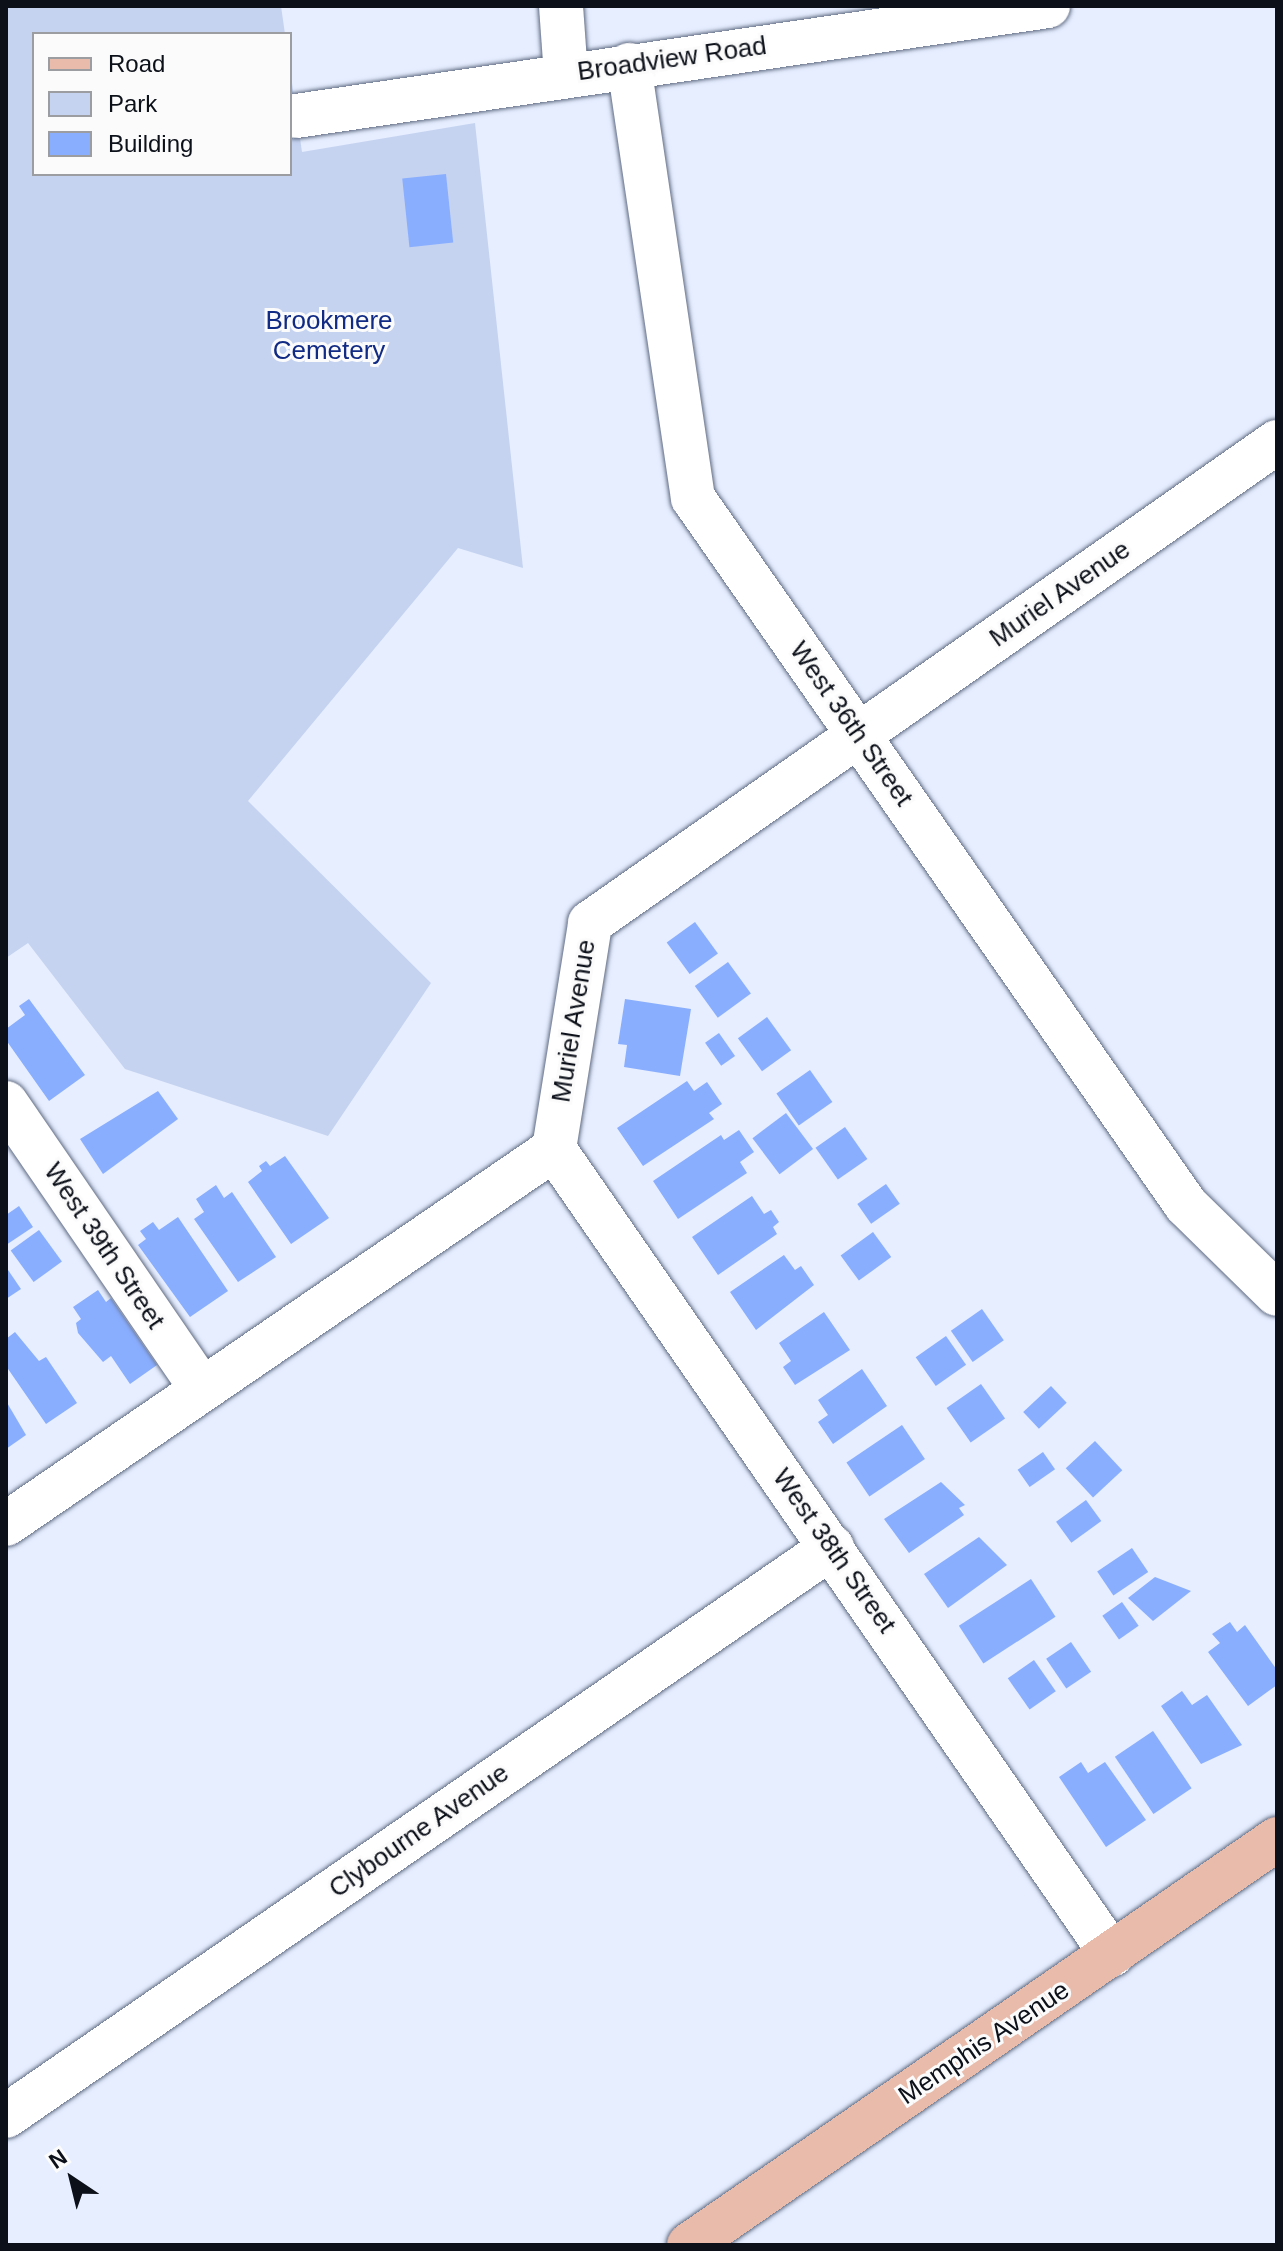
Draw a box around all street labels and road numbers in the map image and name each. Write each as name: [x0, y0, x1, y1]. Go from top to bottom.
street label: Broadview Road: [575, 30, 769, 88]
street label: Muriel Avenue: [983, 534, 1137, 654]
street label: West 36th Street: [783, 636, 919, 812]
street label: Muriel Avenue: [546, 937, 602, 1105]
street label: West 39th Street: [37, 1157, 171, 1335]
street label: West 38th Street: [766, 1463, 902, 1639]
street label: Clybourne Avenue: [323, 1757, 515, 1905]
street label: Memphis Avenue: [892, 1974, 1076, 2112]

